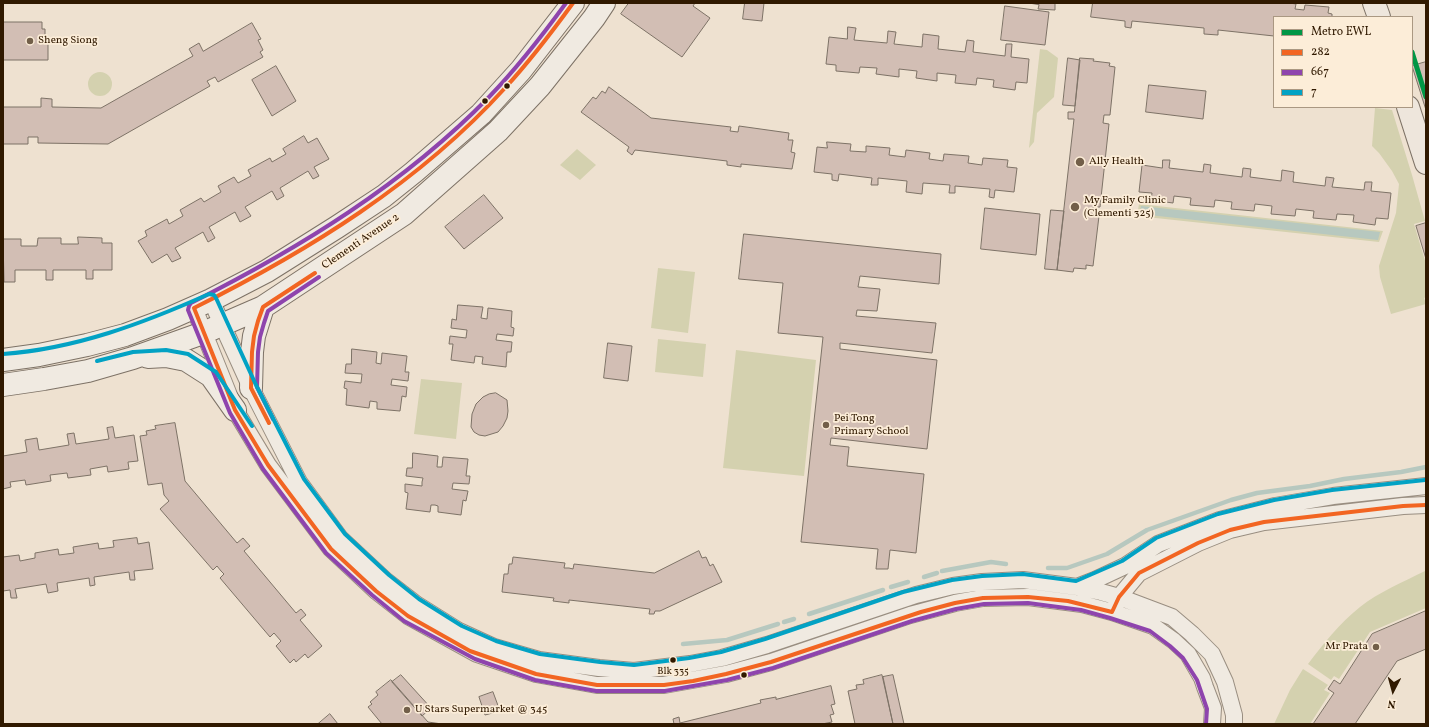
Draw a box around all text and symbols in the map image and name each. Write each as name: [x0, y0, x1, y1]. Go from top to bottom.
legend: [1273, 16, 1413, 108]
text: Metro EWL: [1311, 24, 1371, 40]
place label: Sheng Siong: [38, 34, 98, 48]
marker: Sheng Siong: [25, 36, 35, 46]
text: 282: [1311, 44, 1330, 60]
text: 667: [1311, 64, 1329, 80]
unlabelled marker: [502, 81, 512, 91]
text: 7: [1311, 84, 1317, 100]
unlabelled marker: [480, 96, 490, 106]
place label: Ally Health: [1089, 155, 1144, 169]
marker: Ally Health: [1074, 156, 1086, 168]
place label: My Family Clinic (Clementi 325): [1084, 194, 1166, 220]
marker: My Family Clinic (Clementi 325): [1069, 201, 1081, 213]
street label: Clementi Avenue 2: [320, 211, 402, 273]
place label: Pei Tong Primary School: [834, 412, 908, 438]
marker: Pei Tong Primary School: [821, 420, 831, 430]
place label: Mr Prata: [1325, 640, 1368, 654]
marker: Mr Prata: [1371, 642, 1381, 652]
marker: Blk 335: [668, 655, 678, 665]
place label: Blk 335: [657, 666, 689, 678]
unlabelled marker: [739, 670, 749, 680]
north arrow: [1373, 671, 1413, 711]
text: N: [1387, 696, 1396, 711]
place label: U Stars Supermarket @ 345: [415, 703, 547, 717]
marker: U Stars Supermarket @ 345: [402, 705, 412, 715]

